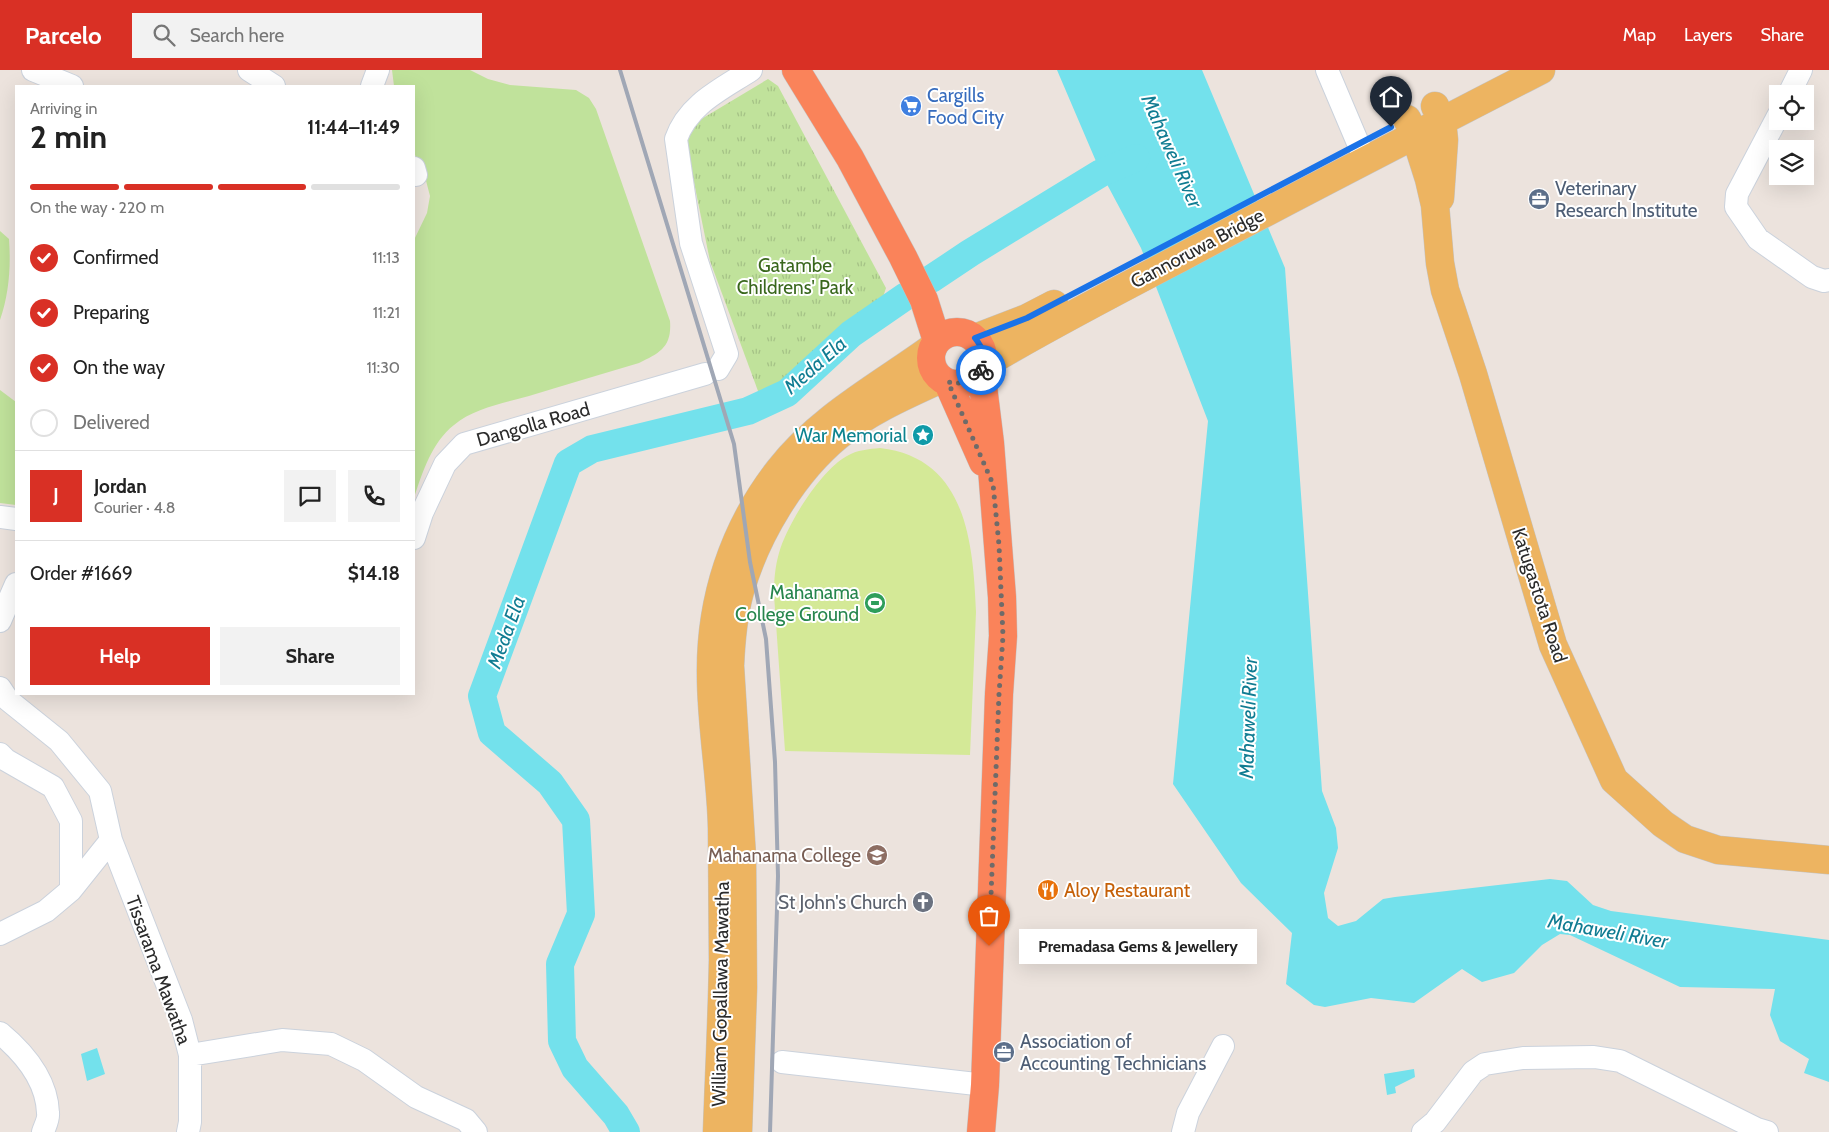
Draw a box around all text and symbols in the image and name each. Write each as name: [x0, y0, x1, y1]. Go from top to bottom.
search box: [132, 13, 482, 58]
text: Parcelo: [25, 21, 102, 50]
icon: search: [150, 21, 178, 49]
text: Search here: [190, 24, 284, 47]
text: Map: [1623, 24, 1656, 46]
text: Layers: [1684, 24, 1733, 46]
text: Share: [1761, 24, 1804, 46]
pin: [1370, 76, 1412, 127]
icon: home: [1377, 83, 1405, 111]
place label: Cargills Food City: [927, 84, 1005, 129]
map controls: [1769, 85, 1814, 185]
button: locate: [1769, 85, 1814, 130]
water label: Mahaweli River: [1136, 90, 1208, 212]
supermarket icon: Cargills Food City: [899, 94, 923, 118]
text: Arriving in: [30, 99, 97, 118]
text: 11:44–11:49: [307, 116, 400, 139]
text: 2 min: [30, 117, 107, 156]
button: layers: [1769, 140, 1814, 185]
place label: Veterinary Research Institute: [1555, 177, 1698, 222]
office icon: Veterinary Research Institute: [1527, 187, 1551, 211]
text: On the way · 220 m: [30, 198, 164, 217]
street label: Gannoruwa Bridge: [1127, 204, 1268, 293]
icon: check: [30, 244, 58, 272]
text: Confirmed: [73, 246, 159, 269]
text: 11:13: [372, 248, 400, 267]
park label: Gatambe Childrens' Park: [737, 254, 854, 299]
icon: check: [30, 299, 58, 327]
text: Preparing: [73, 301, 149, 324]
text: 11:21: [373, 303, 400, 322]
water label: Meda Ela: [778, 331, 851, 399]
courier: [956, 345, 1006, 395]
icon: check: [30, 354, 58, 382]
text: On the way: [73, 356, 165, 379]
icon: bike: [967, 356, 995, 384]
text: 11:30: [366, 358, 400, 377]
street label: Dangolla Road: [474, 397, 592, 452]
text: Delivered: [73, 411, 150, 434]
place icon: War Memorial: [911, 423, 935, 447]
place label: War Memorial: [795, 424, 908, 447]
button: chat: [284, 470, 336, 522]
button: phone: [348, 470, 400, 522]
text: Jordan: [94, 475, 147, 498]
text: J: [53, 484, 59, 507]
text: Courier · 4.8: [94, 498, 176, 517]
street label: Katugastota Road: [1507, 525, 1572, 665]
text: Order #1669: [30, 562, 133, 585]
text: $14.18: [348, 562, 400, 585]
place label: Mahanama College Ground: [735, 581, 859, 626]
sports icon: Mahanama College Ground: [863, 591, 887, 615]
water label: Meda Ela: [482, 593, 530, 672]
button: Help: [30, 627, 210, 685]
button: Share: [220, 627, 400, 685]
water label: Mahaweli River: [1234, 656, 1262, 780]
school or university icon: Mahanama College: [865, 843, 889, 867]
place label: Mahanama College: [708, 844, 861, 867]
restaurant icon: Aloy Restaurant: [1036, 878, 1060, 902]
place label: Aloy Restaurant: [1064, 879, 1191, 902]
street label: William Gopallawa Mawatha: [707, 881, 734, 1107]
church icon: St John's Church: [911, 890, 935, 914]
place label: St John's Church: [778, 891, 907, 914]
street label: Tissarama Mawatha: [121, 893, 196, 1048]
pin: [968, 895, 1010, 946]
icon: bag: [975, 902, 1003, 930]
water label: Mahaweli River: [1545, 908, 1671, 953]
callout: Premadasa Gems & Jewellery: [1019, 928, 1256, 964]
text: Premadasa Gems & Jewellery: [1038, 937, 1238, 956]
place label: Association of Accounting Technicians: [1020, 1030, 1206, 1075]
office icon: Association of Accounting Technicians: [992, 1040, 1016, 1064]

